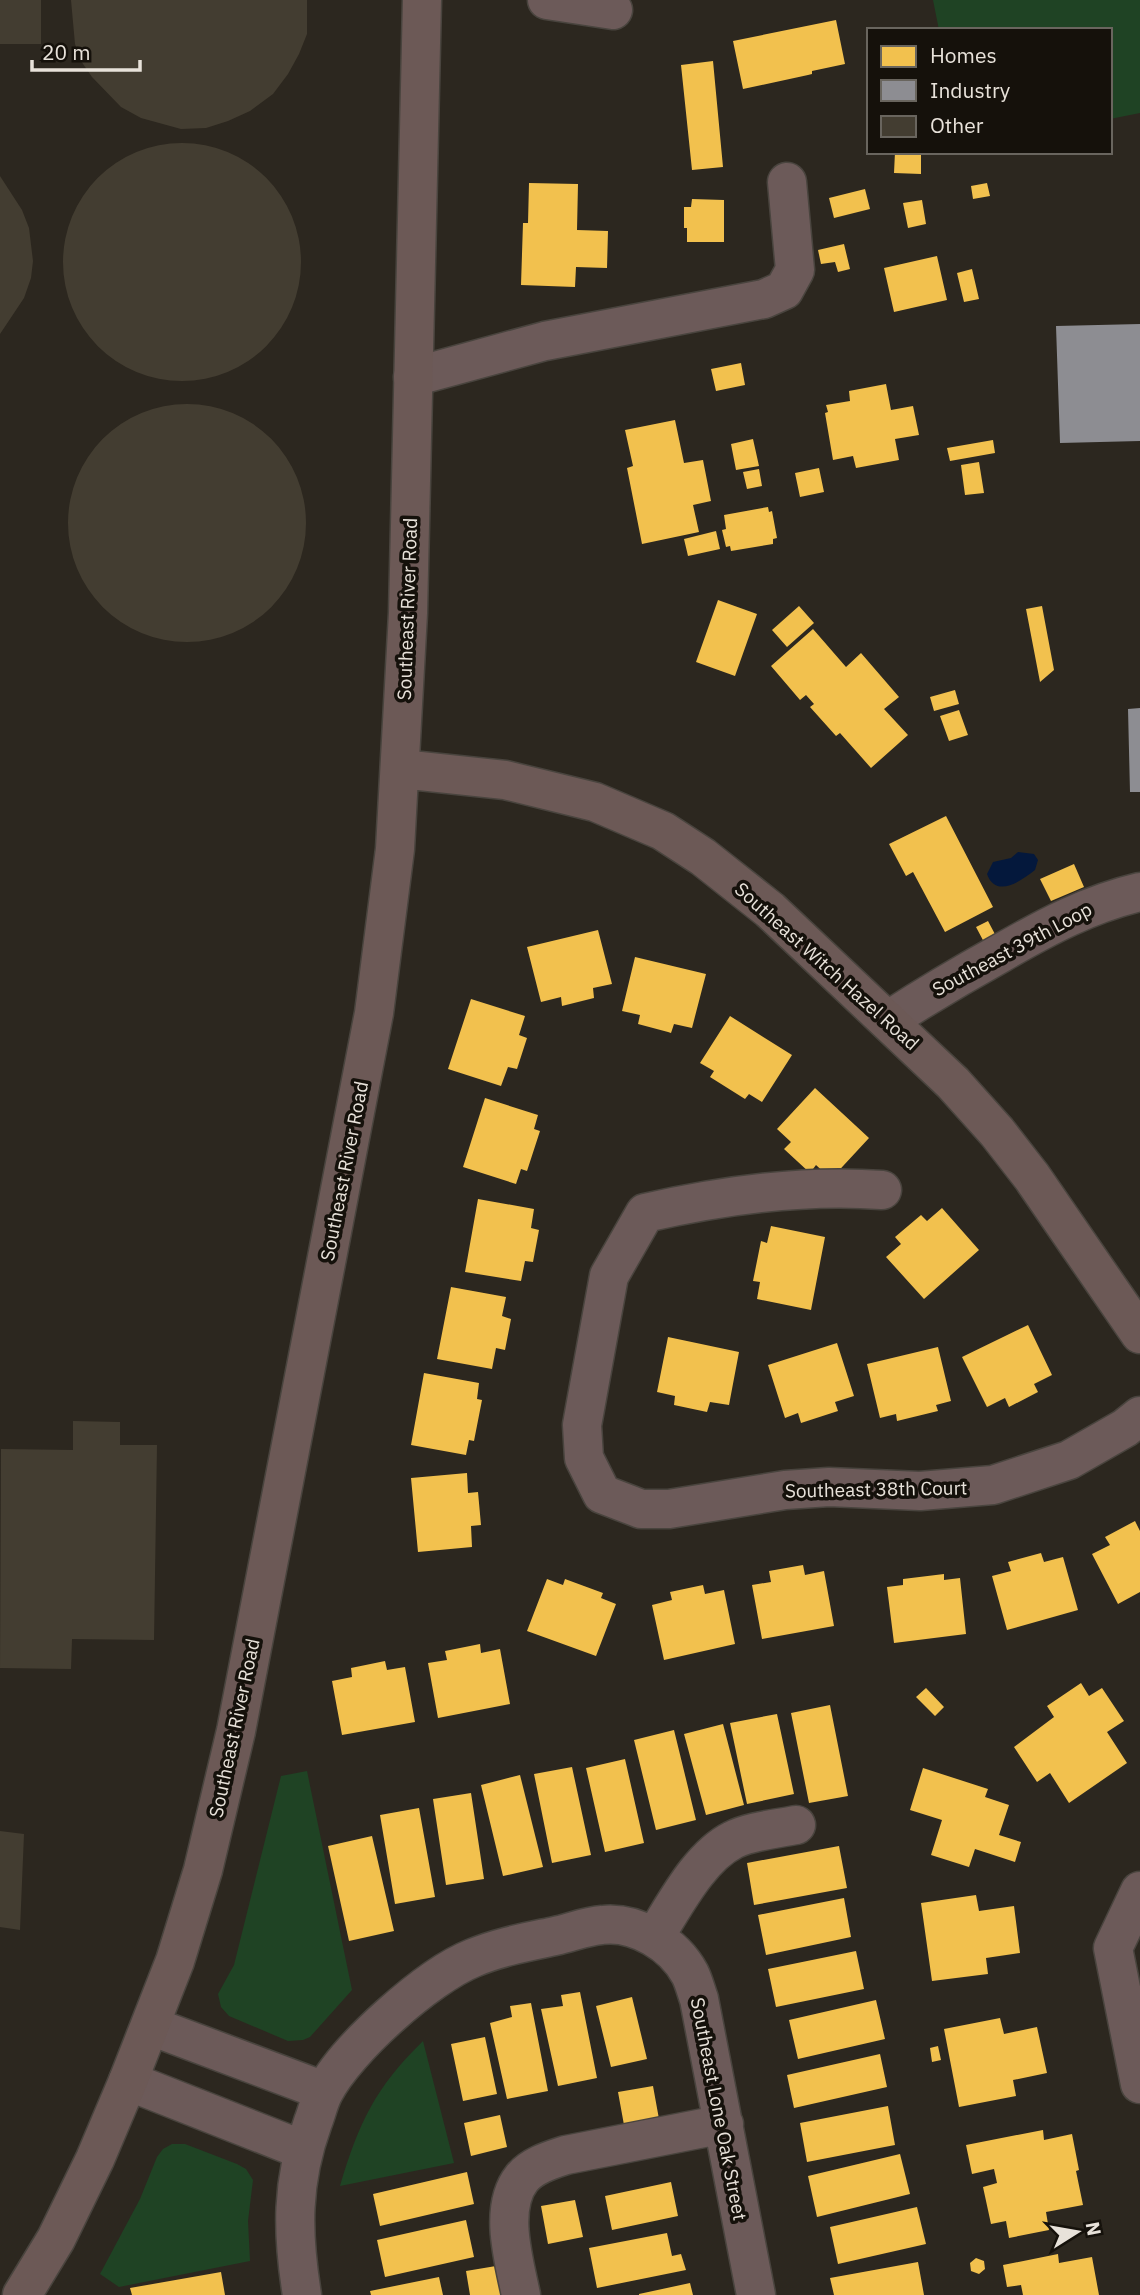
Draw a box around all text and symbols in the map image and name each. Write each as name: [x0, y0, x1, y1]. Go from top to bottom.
scale bar: [32, 28, 140, 72]
legend: [867, 28, 1112, 154]
text: 20 m: [42, 38, 91, 66]
text: Homes: [930, 41, 997, 69]
text: Industry: [930, 76, 1011, 104]
text: Other: [930, 111, 984, 139]
street label: Southeast River Road: [392, 517, 422, 701]
street label: Southeast Witch Hazel Road: [730, 877, 924, 1055]
street label: Southeast 39th Loop: [928, 897, 1096, 1001]
street label: Southeast River Road: [315, 1079, 373, 1263]
street label: Southeast 38th Court: [785, 1475, 967, 1503]
street label: Southeast River Road: [203, 1636, 265, 1820]
street label: Southeast Lone Oak Street: [686, 1995, 752, 2223]
north arrow: [1042, 2197, 1112, 2267]
text: N: [1081, 2220, 1107, 2238]

